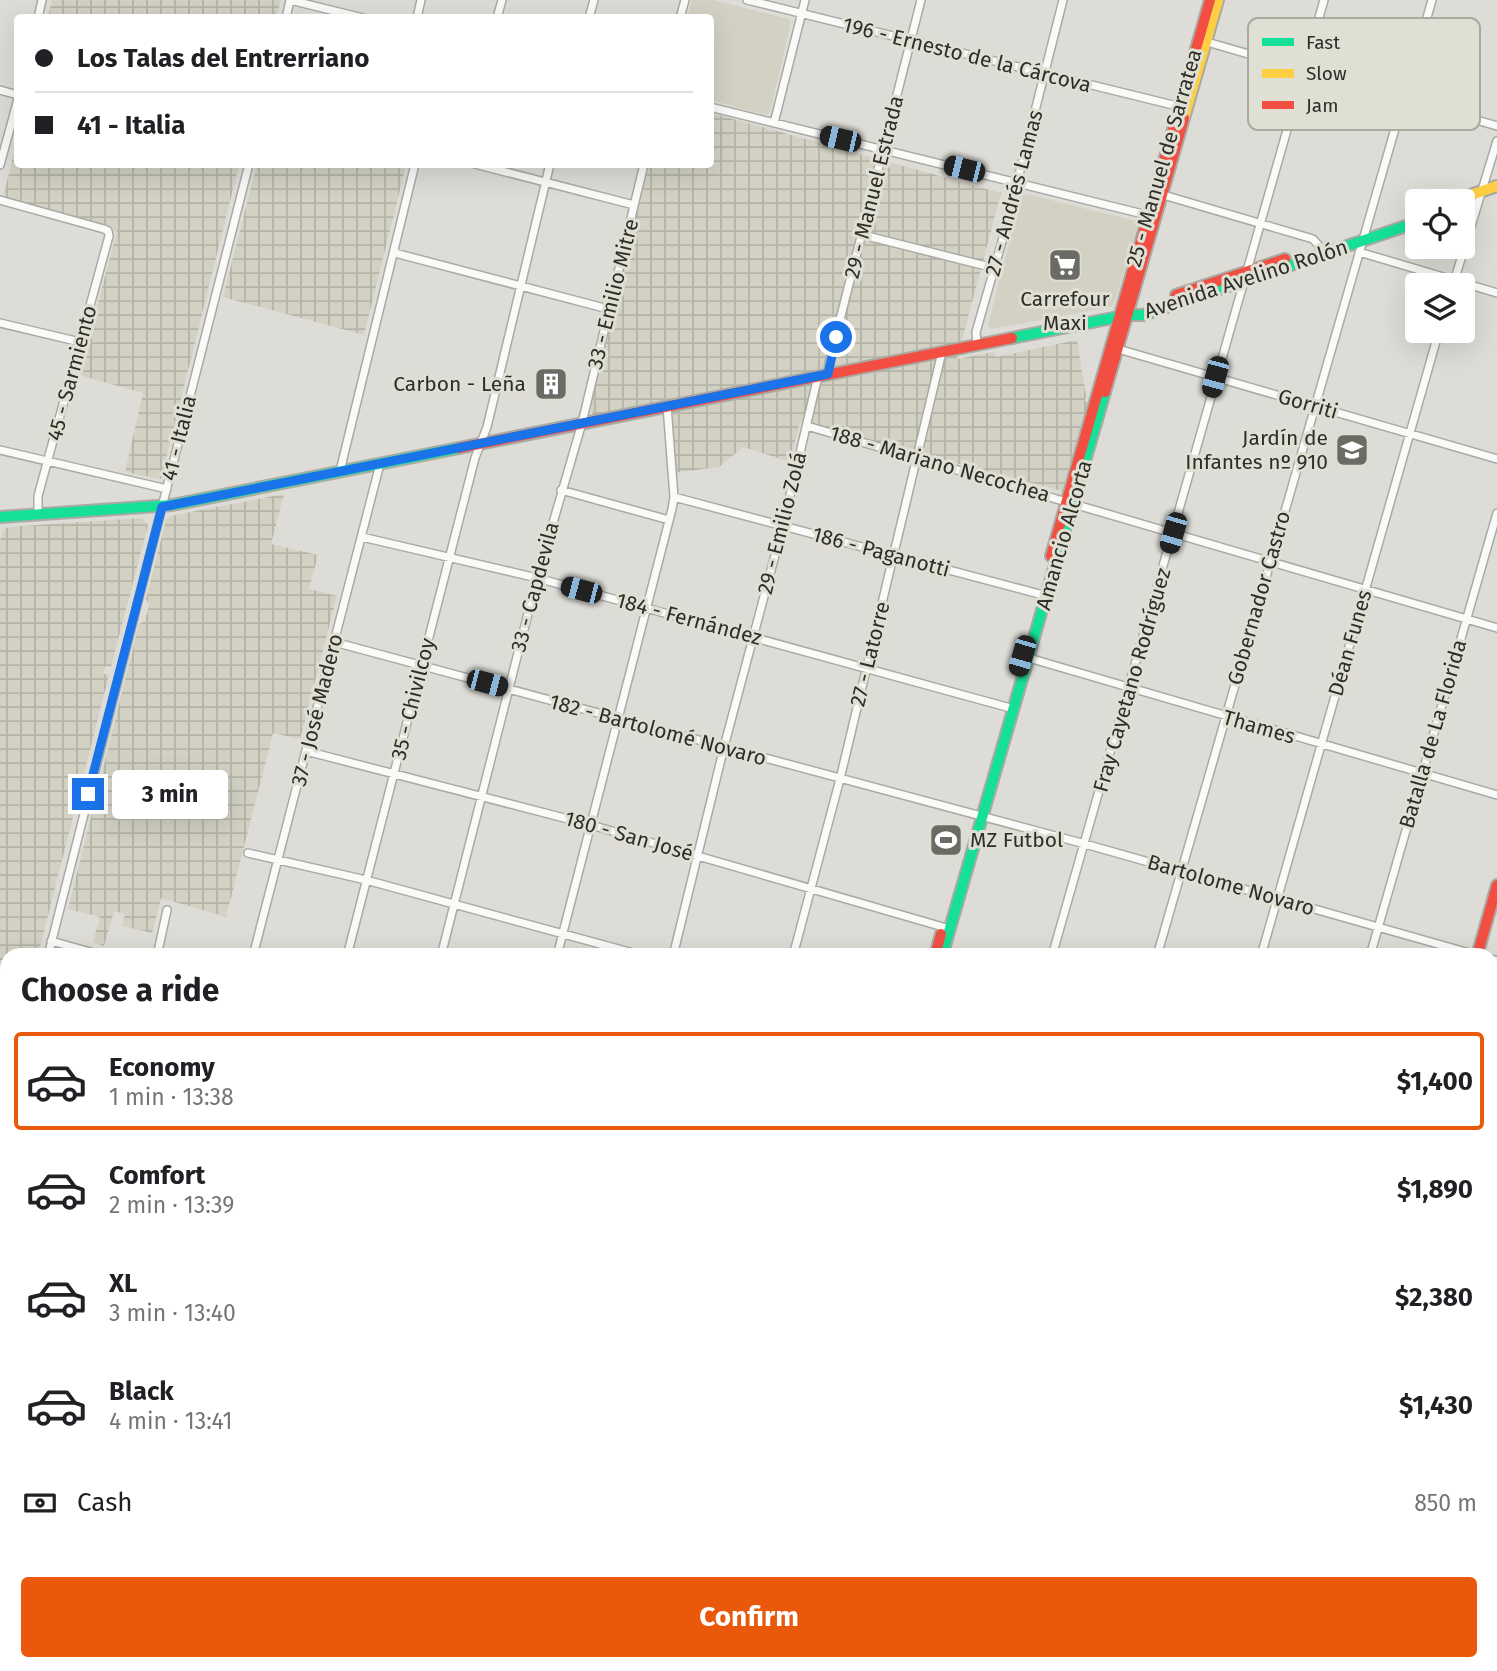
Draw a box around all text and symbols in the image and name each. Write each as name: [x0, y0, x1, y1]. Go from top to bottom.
street label: 196 - Ernesto de la Cárcova: [840, 12, 1094, 98]
legend: [1248, 18, 1480, 130]
text: Fast: [1306, 31, 1340, 54]
text: Los Talas del Entrerriano: [77, 43, 370, 74]
street label: 25 - Manuel de Sarratea: [1120, 46, 1208, 270]
text: Slow: [1306, 62, 1347, 85]
street label: 29 - Manuel Estrada: [839, 93, 909, 281]
text: Jam: [1306, 94, 1338, 117]
street label: 27 - Andrés Lamas: [979, 107, 1049, 279]
text: 41 - Italia: [77, 110, 185, 141]
car: [818, 124, 863, 154]
car: [942, 154, 987, 184]
map controls: [1405, 189, 1475, 343]
button: locate: [1405, 189, 1475, 259]
street label: 33 - Emilio Mitre: [582, 216, 644, 372]
street label: Avenida Avelino Rolón: [1141, 234, 1351, 324]
supermarket icon: Carrefour Maxi: [1046, 246, 1084, 284]
button: layers: [1405, 273, 1475, 343]
place label: Carrefour Maxi: [1020, 286, 1110, 336]
street label: 45 - Sarmiento: [41, 302, 103, 444]
route start: [820, 321, 852, 353]
car: [1200, 354, 1231, 400]
building icon: Carbon - Leña: [532, 365, 570, 403]
place label: Carbon - Leña: [393, 371, 526, 397]
street label: Gorriti: [1275, 383, 1341, 425]
street label: 41 - Italia: [156, 393, 202, 483]
street label: 188 - Mariano Necochea: [827, 420, 1053, 508]
place label: Jardín de Infantes nº 910: [1185, 425, 1328, 475]
school or university icon: Jardín de Infantes nº 910: [1333, 431, 1371, 469]
street label: 29 - Emilio Zolá: [752, 449, 812, 597]
street label: Amancio Alcorta: [1030, 457, 1098, 613]
street label: Gobernador Castro: [1222, 508, 1296, 688]
car: [1158, 510, 1189, 556]
street label: 33 - Capdevila: [505, 519, 565, 655]
street label: 186 - Paganotti: [809, 521, 953, 583]
street label: Fray Cayetano Rodríguez: [1088, 565, 1176, 795]
car: [558, 574, 605, 606]
street label: 184 - Fernández: [613, 587, 765, 651]
street label: Déan Funes: [1322, 587, 1378, 699]
street label: 27 - Latorre: [844, 599, 896, 709]
street label: 37 - José Madero: [285, 631, 349, 789]
car: [1007, 633, 1038, 679]
street label: 35 - Chivilcoy: [385, 635, 441, 763]
street label: Batalla de La Florida: [1394, 637, 1472, 831]
car: [464, 667, 511, 699]
street label: 182 - Bartolomé Novaro: [547, 689, 769, 771]
street label: Thames: [1220, 704, 1298, 750]
callout: 3 min: [112, 770, 228, 818]
route end: [72, 778, 104, 810]
text: 3 min: [142, 780, 198, 808]
street label: 180 - San José: [562, 805, 696, 867]
sports icon: MZ Futbol: [927, 821, 965, 859]
place label: MZ Futbol: [970, 827, 1063, 853]
street label: Bartolome Novaro: [1144, 849, 1318, 921]
text: Choose a ride: [21, 971, 219, 1009]
icon: car: [25, 1050, 88, 1113]
text: Economy: [109, 1052, 215, 1083]
text: $1,400: [1397, 1066, 1473, 1097]
text: 1 min · 13:38: [109, 1083, 234, 1111]
icon: car: [25, 1158, 88, 1221]
text: Comfort: [109, 1160, 205, 1191]
text: $1,890: [1397, 1174, 1473, 1205]
text: 2 min · 13:39: [109, 1191, 234, 1219]
icon: car: [25, 1266, 88, 1329]
text: XL: [109, 1268, 137, 1299]
text: $2,380: [1395, 1282, 1473, 1313]
text: 3 min · 13:40: [109, 1299, 236, 1327]
icon: car: [25, 1374, 88, 1437]
text: Black: [109, 1376, 174, 1407]
text: $1,430: [1399, 1390, 1473, 1421]
text: 4 min · 13:41: [109, 1407, 232, 1435]
icon: cash: [21, 1484, 59, 1522]
text: Cash: [77, 1487, 133, 1518]
text: 850 m: [1414, 1489, 1477, 1517]
button: Confirm: [21, 1577, 1477, 1657]

